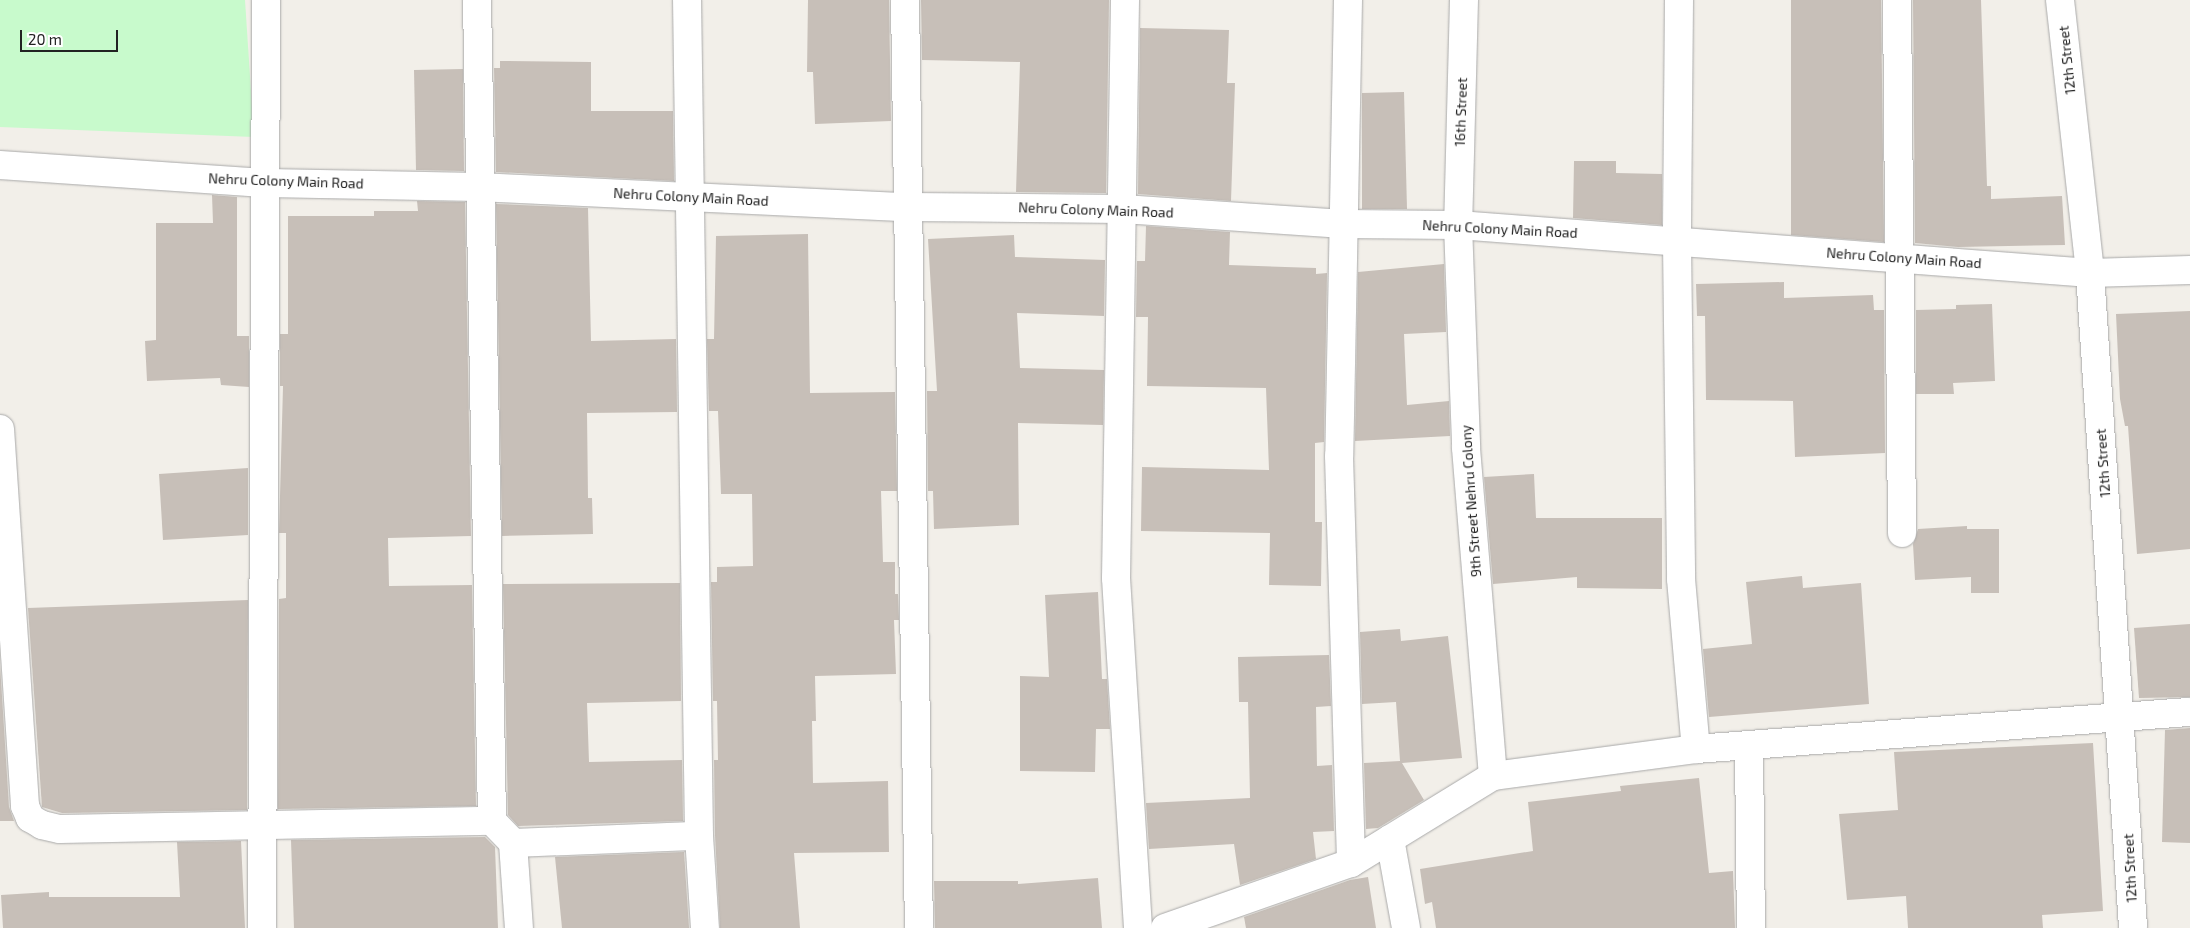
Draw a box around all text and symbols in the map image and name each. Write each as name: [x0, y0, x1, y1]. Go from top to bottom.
scale bar: [22, 20, 120, 52]
street label: 12th Street: [2055, 25, 2079, 95]
text: 20 m: [28, 30, 62, 48]
street label: 16th Street: [1451, 77, 1471, 147]
street label: Nehru Colony Main Road: [208, 170, 364, 192]
street label: Nehru Colony Main Road: [613, 185, 769, 209]
street label: Nehru Colony Main Road: [1018, 199, 1174, 221]
street label: Nehru Colony Main Road: [1422, 217, 1578, 241]
street label: Nehru Colony Main Road: [1826, 244, 1982, 272]
street label: 9th Street Nehru Colony: [1457, 424, 1485, 578]
street label: 12th Street: [2092, 428, 2114, 498]
street label: 12th Street: [2120, 833, 2140, 903]

